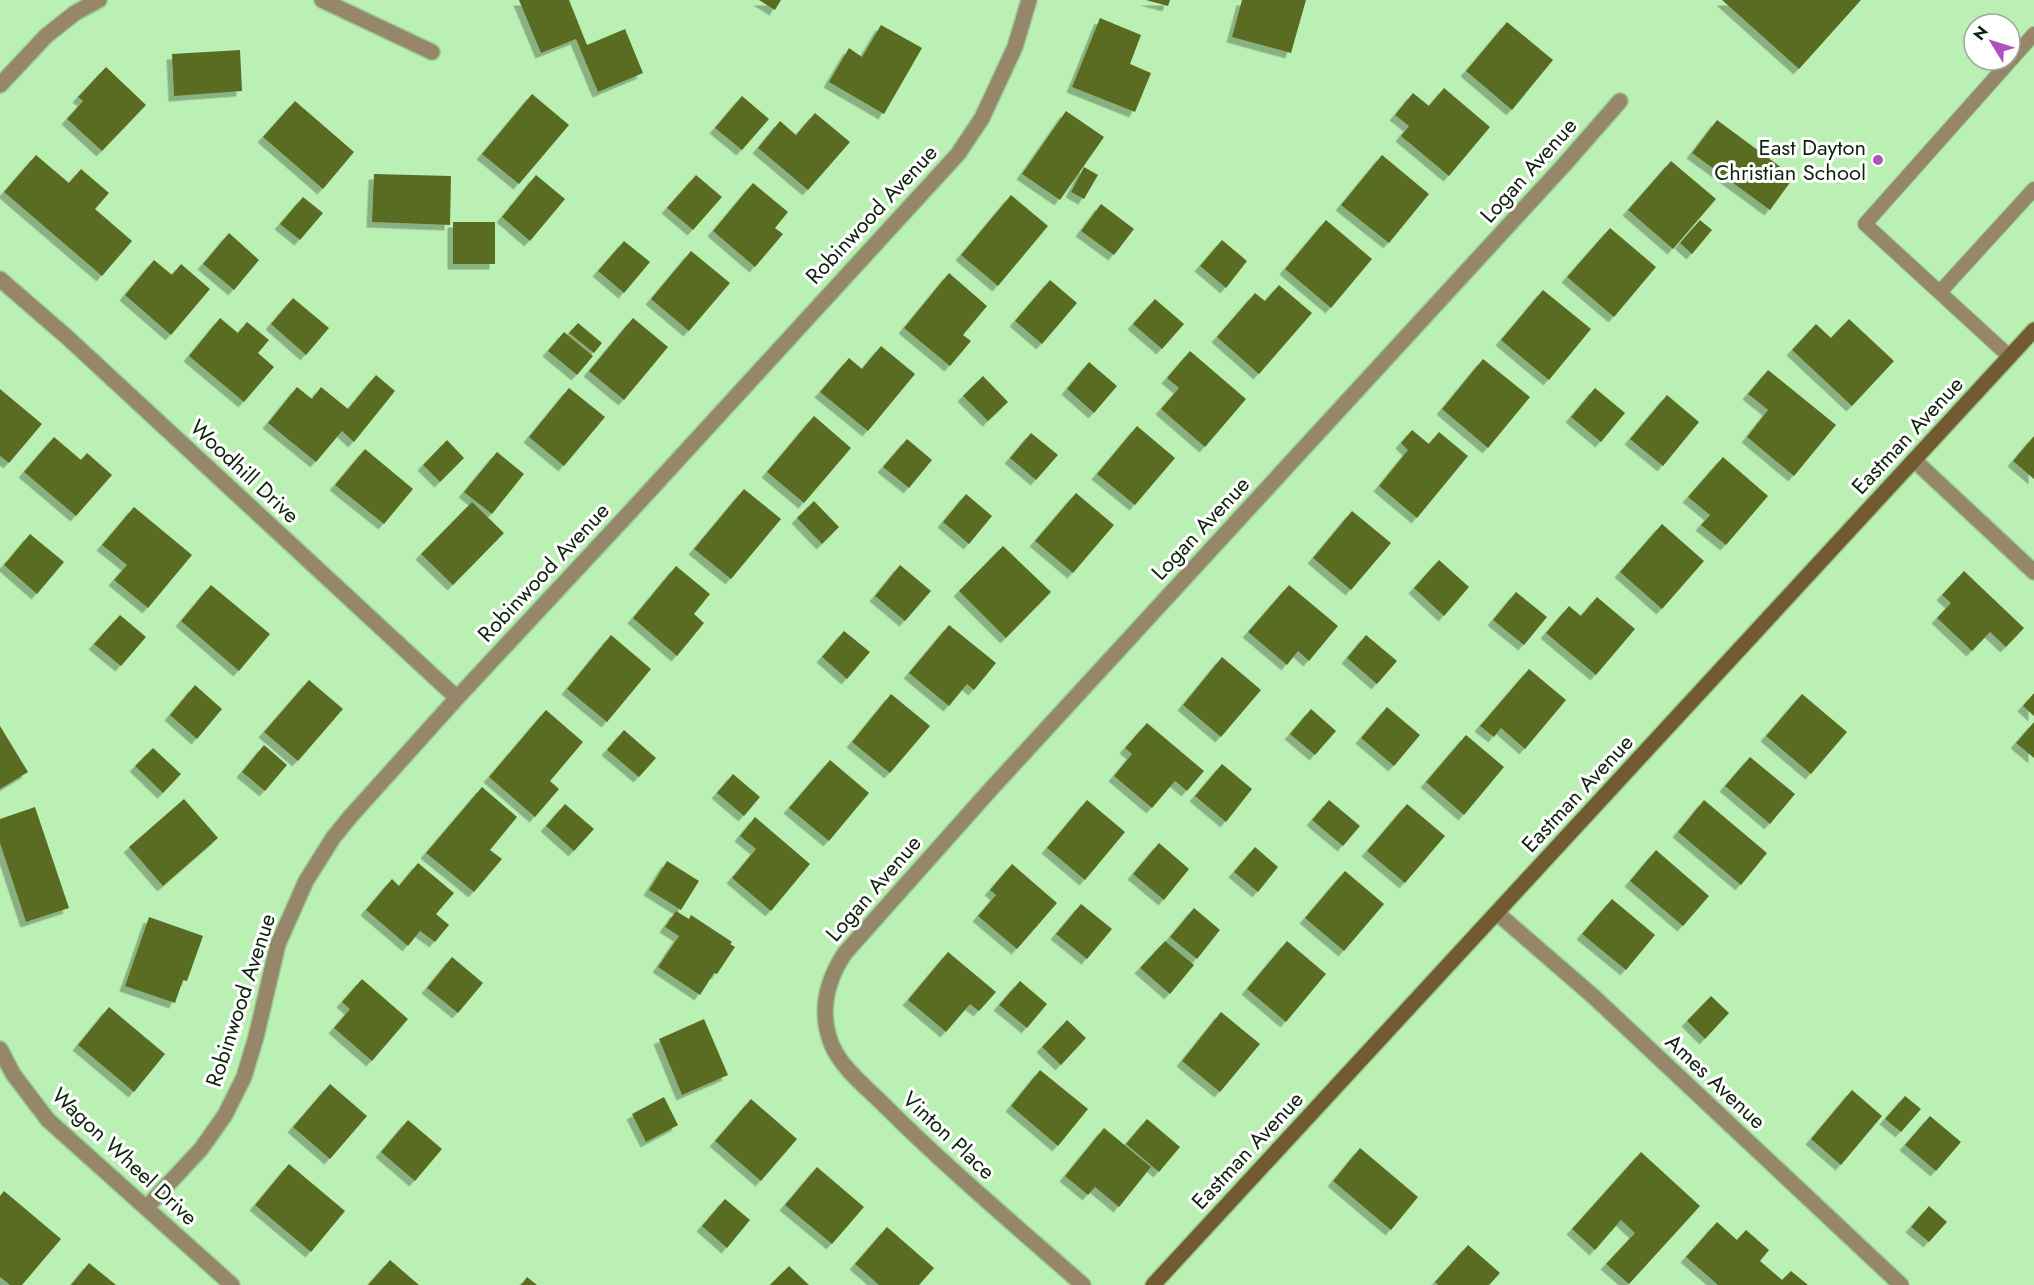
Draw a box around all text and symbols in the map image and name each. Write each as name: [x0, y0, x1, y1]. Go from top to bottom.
north arrow: [1962, 12, 2022, 72]
text: N: [1968, 21, 1994, 45]
street label: Logan Avenue: [1472, 110, 1584, 230]
place label: East Dayton Christian School: [1714, 131, 1866, 188]
street label: Robinwood Avenue: [798, 137, 944, 291]
marker: East Dayton Christian School: [1871, 153, 1885, 167]
street label: Eastman Avenue: [1844, 369, 1970, 501]
street label: Woodhill Drive: [183, 412, 307, 530]
street label: Logan Avenue: [1143, 469, 1257, 587]
street label: Robinwood Avenue: [470, 495, 616, 649]
street label: Eastman Avenue: [1514, 727, 1640, 859]
street label: Logan Avenue: [818, 828, 928, 948]
street label: Robinwood Avenue: [197, 909, 283, 1091]
street label: Ames Avenue: [1659, 1026, 1773, 1136]
street label: Wagon Wheel Drive: [45, 1080, 205, 1232]
street label: Vinton Place: [895, 1083, 1003, 1187]
street label: Eastman Avenue: [1184, 1084, 1310, 1216]

